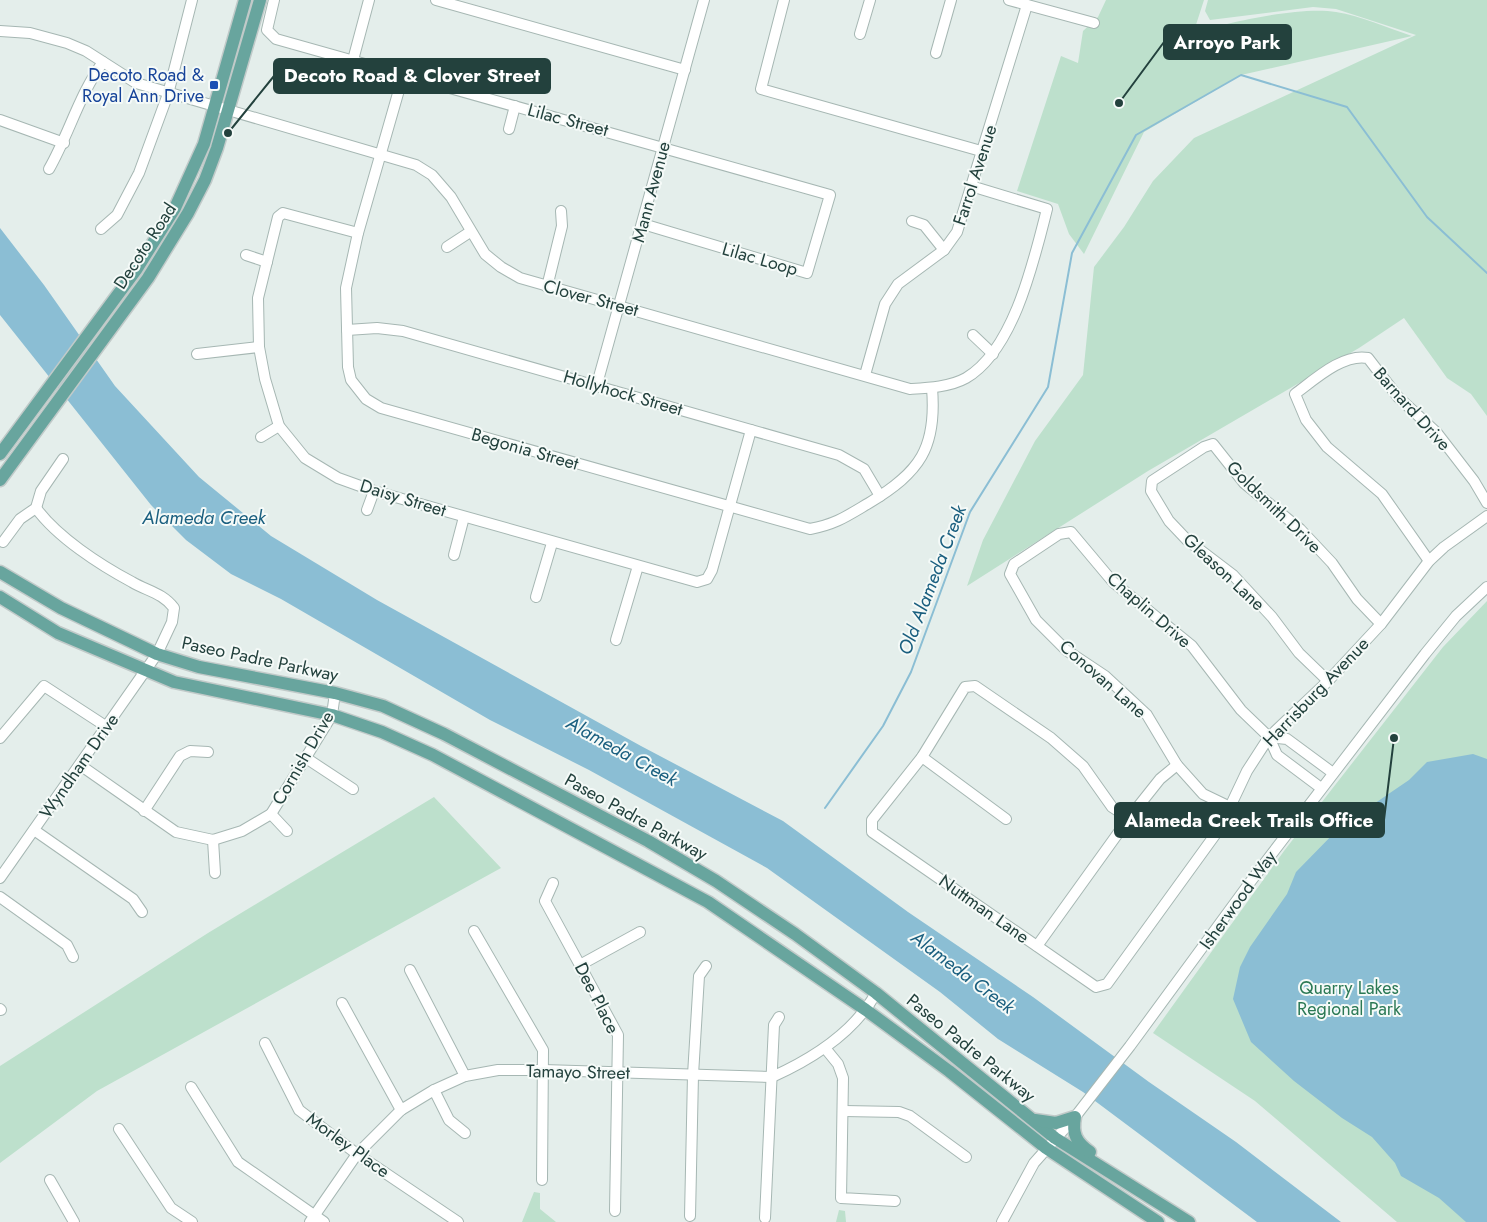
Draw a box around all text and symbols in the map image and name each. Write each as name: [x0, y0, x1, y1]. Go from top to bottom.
callout: Arroyo Park: [1164, 25, 1291, 59]
text: Arroyo Park: [1172, 29, 1281, 56]
callout: Decoto Road & Clover Street: [274, 59, 550, 93]
place label: Decoto Road & Royal Ann Drive: [82, 62, 204, 109]
text: Decoto Road & Clover Street: [284, 62, 540, 89]
marker: Decoto Road & Royal Ann Drive: [208, 79, 220, 91]
street label: Lilac Street: [525, 97, 612, 143]
street label: Farrol Avenue: [946, 121, 1004, 229]
street label: Mann Avenue: [625, 139, 677, 245]
street label: Decoto Road: [107, 198, 183, 294]
street label: Lilac Loop: [719, 236, 801, 282]
street label: Clover Street: [541, 273, 642, 323]
street label: Barnard Drive: [1367, 361, 1457, 457]
street label: Hollyhock Street: [560, 364, 686, 423]
street label: Begonia Street: [468, 421, 582, 477]
street label: Goldsmith Drive: [1221, 455, 1327, 559]
street label: Daisy Street: [357, 473, 450, 524]
water label: Old Alameda Creek: [891, 500, 973, 659]
water label: Alameda Creek: [141, 504, 267, 531]
street label: Gleason Lane: [1177, 527, 1271, 617]
street label: Chaplin Drive: [1101, 566, 1197, 654]
street label: Paseo Padre Parkway: [179, 630, 341, 688]
street label: Harrisburg Avenue: [1257, 631, 1375, 753]
street label: Conovan Lane: [1054, 634, 1152, 724]
street label: Cornish Drive: [266, 706, 340, 810]
street label: Wyndham Drive: [33, 708, 125, 824]
water label: Alameda Creek: [561, 709, 683, 793]
street label: Paseo Padre Parkway: [560, 767, 712, 867]
callout: Alameda Creek Trails Office: [1115, 803, 1384, 837]
text: Alameda Creek Trails Office: [1124, 807, 1374, 834]
street label: Isherwood Way: [1193, 845, 1283, 955]
street label: Nuttman Lane: [934, 868, 1034, 950]
water label: Alameda Creek: [905, 924, 1021, 1020]
street label: Dee Place: [568, 958, 626, 1038]
park label: Quarry Lakes Regional Park: [1297, 975, 1401, 1022]
street label: Paseo Padre Parkway: [901, 988, 1041, 1108]
street label: Tamayo Street: [526, 1058, 631, 1086]
street label: Morley Place: [301, 1106, 395, 1184]

